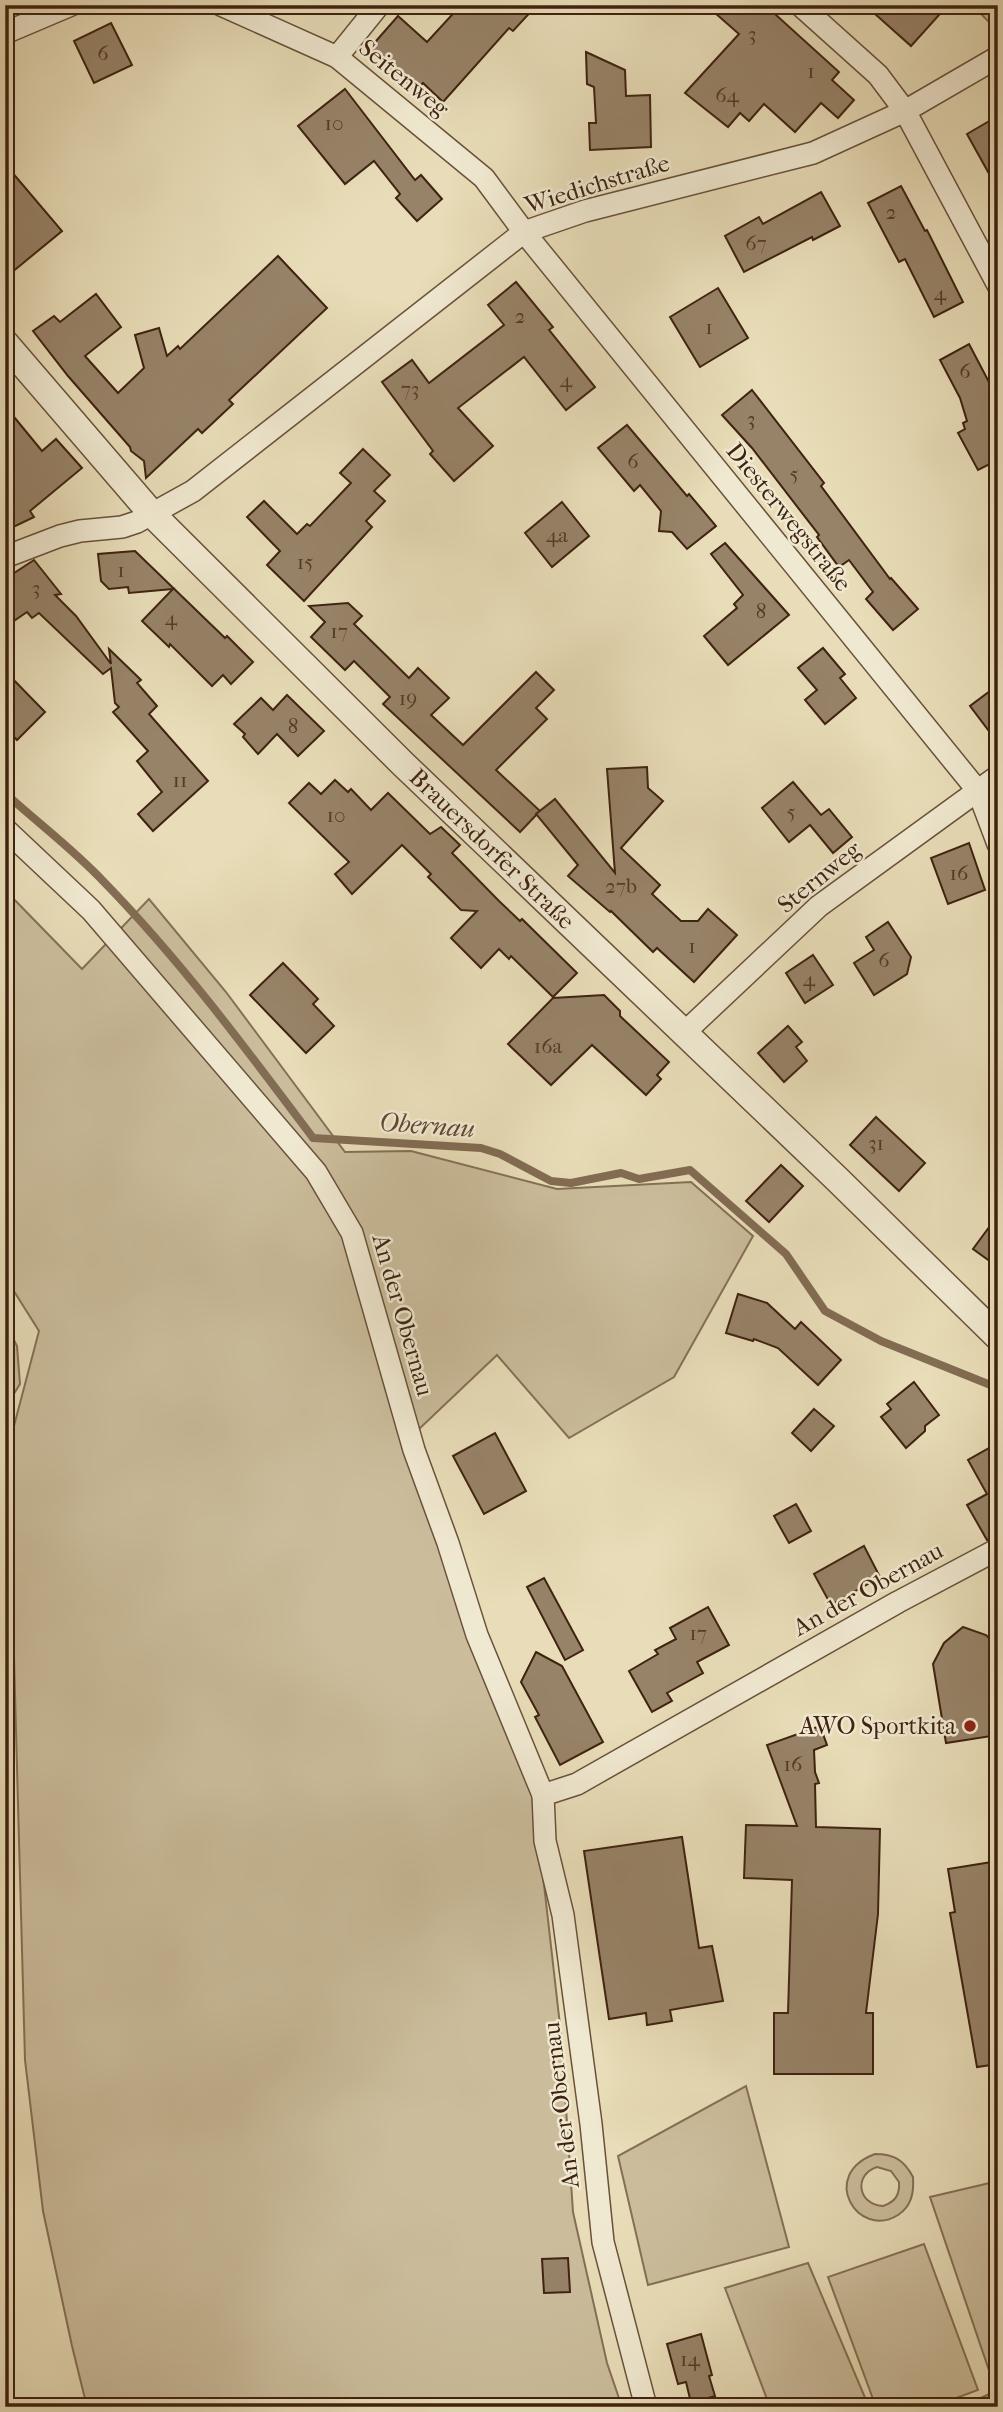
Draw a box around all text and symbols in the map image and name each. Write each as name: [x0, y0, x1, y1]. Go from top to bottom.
house number: 3: [748, 22, 756, 46]
street label: Seitenweg: [354, 33, 455, 123]
house number: 6: [97, 41, 109, 65]
house number: 1: [807, 59, 815, 83]
house number: 64: [715, 83, 739, 107]
house number: 10: [325, 111, 343, 135]
street label: Wiedichstraße: [520, 149, 673, 220]
house number: 2: [886, 200, 897, 224]
house number: 67: [745, 231, 767, 255]
house number: 4: [934, 281, 947, 305]
house number: 2: [515, 304, 526, 328]
house number: 1: [705, 315, 713, 339]
house number: 6: [959, 359, 971, 383]
house number: 4: [560, 368, 573, 392]
house number: 73: [401, 377, 419, 401]
house number: 3: [747, 407, 755, 431]
street label: Diesterwegstraße: [721, 437, 857, 597]
house number: 6: [627, 449, 639, 473]
house number: 5: [789, 462, 799, 486]
house number: 4a: [546, 523, 568, 547]
house number: 15: [297, 550, 313, 574]
house number: 1: [117, 558, 125, 582]
house number: 3: [32, 576, 40, 600]
house number: 8: [756, 599, 766, 623]
house number: 4: [165, 606, 178, 630]
house number: 17: [330, 619, 348, 643]
house number: 19: [399, 686, 417, 710]
house number: 8: [288, 714, 298, 738]
street label: Brauersdorfer Straße: [404, 763, 580, 935]
house number: 11: [173, 768, 188, 792]
house number: 5: [786, 800, 796, 824]
house number: 10: [327, 803, 345, 827]
street label: Sternweg: [772, 834, 867, 919]
house number: 16: [950, 861, 969, 885]
house number: 27b: [605, 874, 637, 898]
house number: 1: [688, 934, 696, 958]
house number: 6: [878, 948, 890, 972]
house number: 4: [803, 967, 816, 991]
house number: 16a: [534, 1034, 563, 1058]
water label: Obernau: [378, 1107, 476, 1144]
house number: 31: [868, 1131, 884, 1155]
street label: An der Obernau: [366, 1230, 440, 1400]
street label: An der Obernau: [787, 1536, 948, 1642]
house number: 17: [689, 1621, 707, 1645]
place label: AWO Sportkita: [799, 1712, 957, 1740]
marker: AWO Sportkita: [962, 1718, 978, 1734]
house number: 16: [784, 1752, 803, 1776]
street label: An der Obernau: [537, 2020, 585, 2191]
house number: 14: [680, 2347, 701, 2371]

